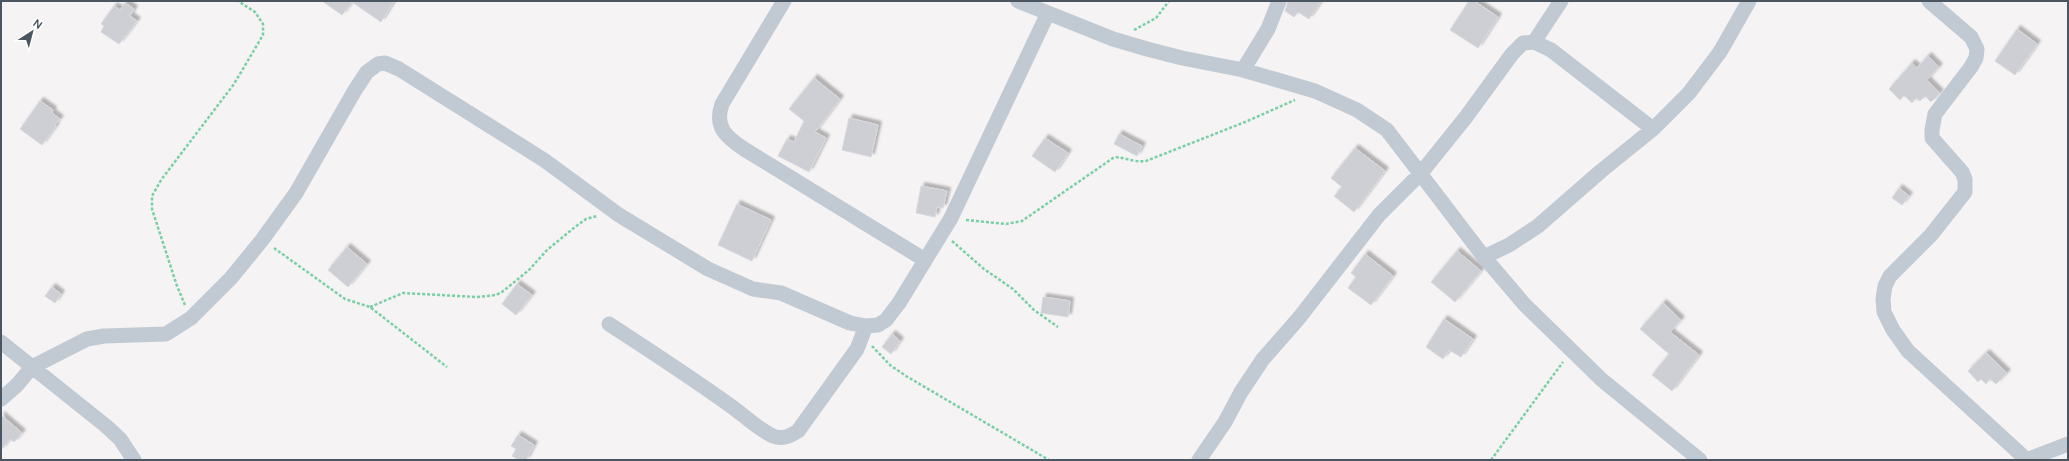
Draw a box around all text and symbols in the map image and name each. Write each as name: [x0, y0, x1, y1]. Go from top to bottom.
north arrow: [12, 12, 52, 52]
text: N: [31, 16, 45, 32]

